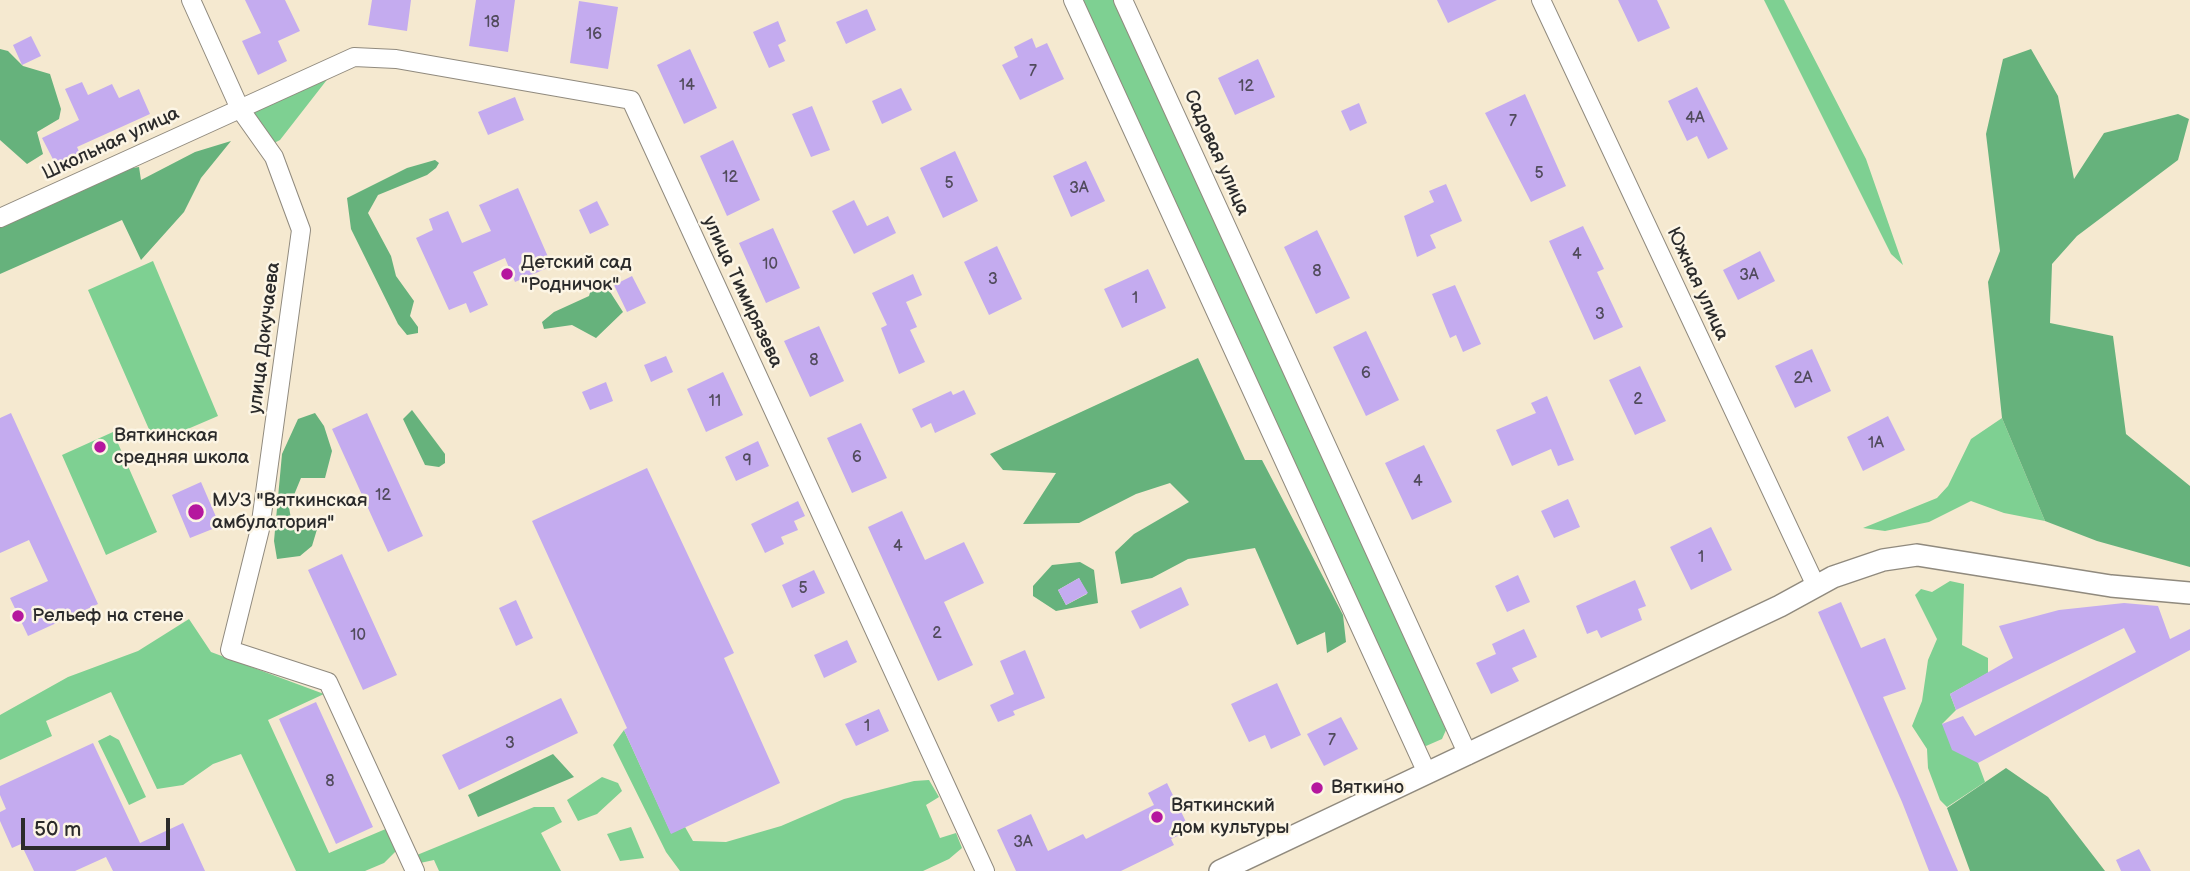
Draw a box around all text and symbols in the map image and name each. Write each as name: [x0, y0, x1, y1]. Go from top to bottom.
house number: 18: [484, 13, 500, 33]
house number: 16: [586, 25, 602, 45]
house number: 7: [1029, 62, 1037, 82]
house number: 14: [679, 76, 695, 96]
house number: 12: [1238, 77, 1254, 97]
street label: Садовая улица: [1178, 87, 1254, 219]
street label: Школьная улица: [39, 102, 183, 186]
house number: 4А: [1685, 109, 1705, 129]
house number: 7: [1509, 112, 1517, 132]
house number: 5: [1534, 164, 1544, 184]
house number: 12: [722, 168, 738, 188]
house number: 5: [944, 174, 954, 194]
house number: 3А: [1069, 179, 1089, 199]
street label: улица Тимирязева: [697, 213, 787, 371]
street label: Южная улица: [1661, 224, 1733, 344]
house number: 4: [1572, 245, 1582, 265]
place label: Детский сад "Родничок": [521, 252, 632, 296]
house number: 10: [762, 255, 778, 275]
street label: улица Докучаева: [244, 261, 286, 415]
house number: 8: [1312, 262, 1322, 282]
marker: Детский сад "Родничок": [499, 266, 515, 282]
house number: 3А: [1739, 266, 1759, 286]
house number: 3: [988, 270, 998, 290]
house number: 1: [1132, 289, 1138, 309]
house number: 3: [1595, 305, 1605, 325]
house number: 8: [809, 351, 819, 371]
house number: 6: [1361, 364, 1371, 384]
house number: 2А: [1793, 369, 1813, 389]
house number: 2: [1633, 390, 1643, 410]
house number: 11: [709, 392, 721, 412]
place label: Вяткинская средняя школа: [114, 425, 249, 469]
house number: 1А: [1868, 434, 1884, 454]
marker: Вяткинская средняя школа: [92, 439, 108, 455]
house number: 6: [852, 448, 862, 468]
house number: 9: [742, 451, 752, 471]
house number: 4: [1413, 472, 1423, 492]
house number: 12: [375, 486, 391, 506]
place label: МУЗ "Вяткинская амбулатория": [212, 490, 367, 534]
marker: МУЗ "Вяткинская амбулатория": [186, 502, 206, 522]
house number: 4: [893, 537, 903, 557]
house number: 1: [1698, 548, 1704, 568]
house number: 5: [798, 579, 808, 599]
place label: Рельеф на стене: [32, 605, 184, 627]
marker: Рельеф на стене: [10, 608, 26, 624]
house number: 2: [932, 624, 942, 644]
house number: 10: [350, 626, 366, 646]
house number: 1: [864, 717, 870, 737]
house number: 7: [1328, 731, 1336, 751]
house number: 3: [505, 734, 515, 754]
house number: 8: [325, 772, 335, 792]
place label: Вяткино: [1331, 777, 1404, 799]
marker: Вяткино: [1309, 780, 1325, 796]
place label: Вяткинский дом культуры: [1171, 795, 1289, 839]
scale bar: [24, 804, 173, 848]
marker: Вяткинский дом культуры: [1149, 809, 1165, 825]
text: 50 m: [34, 817, 81, 842]
house number: 3А: [1013, 833, 1033, 853]

